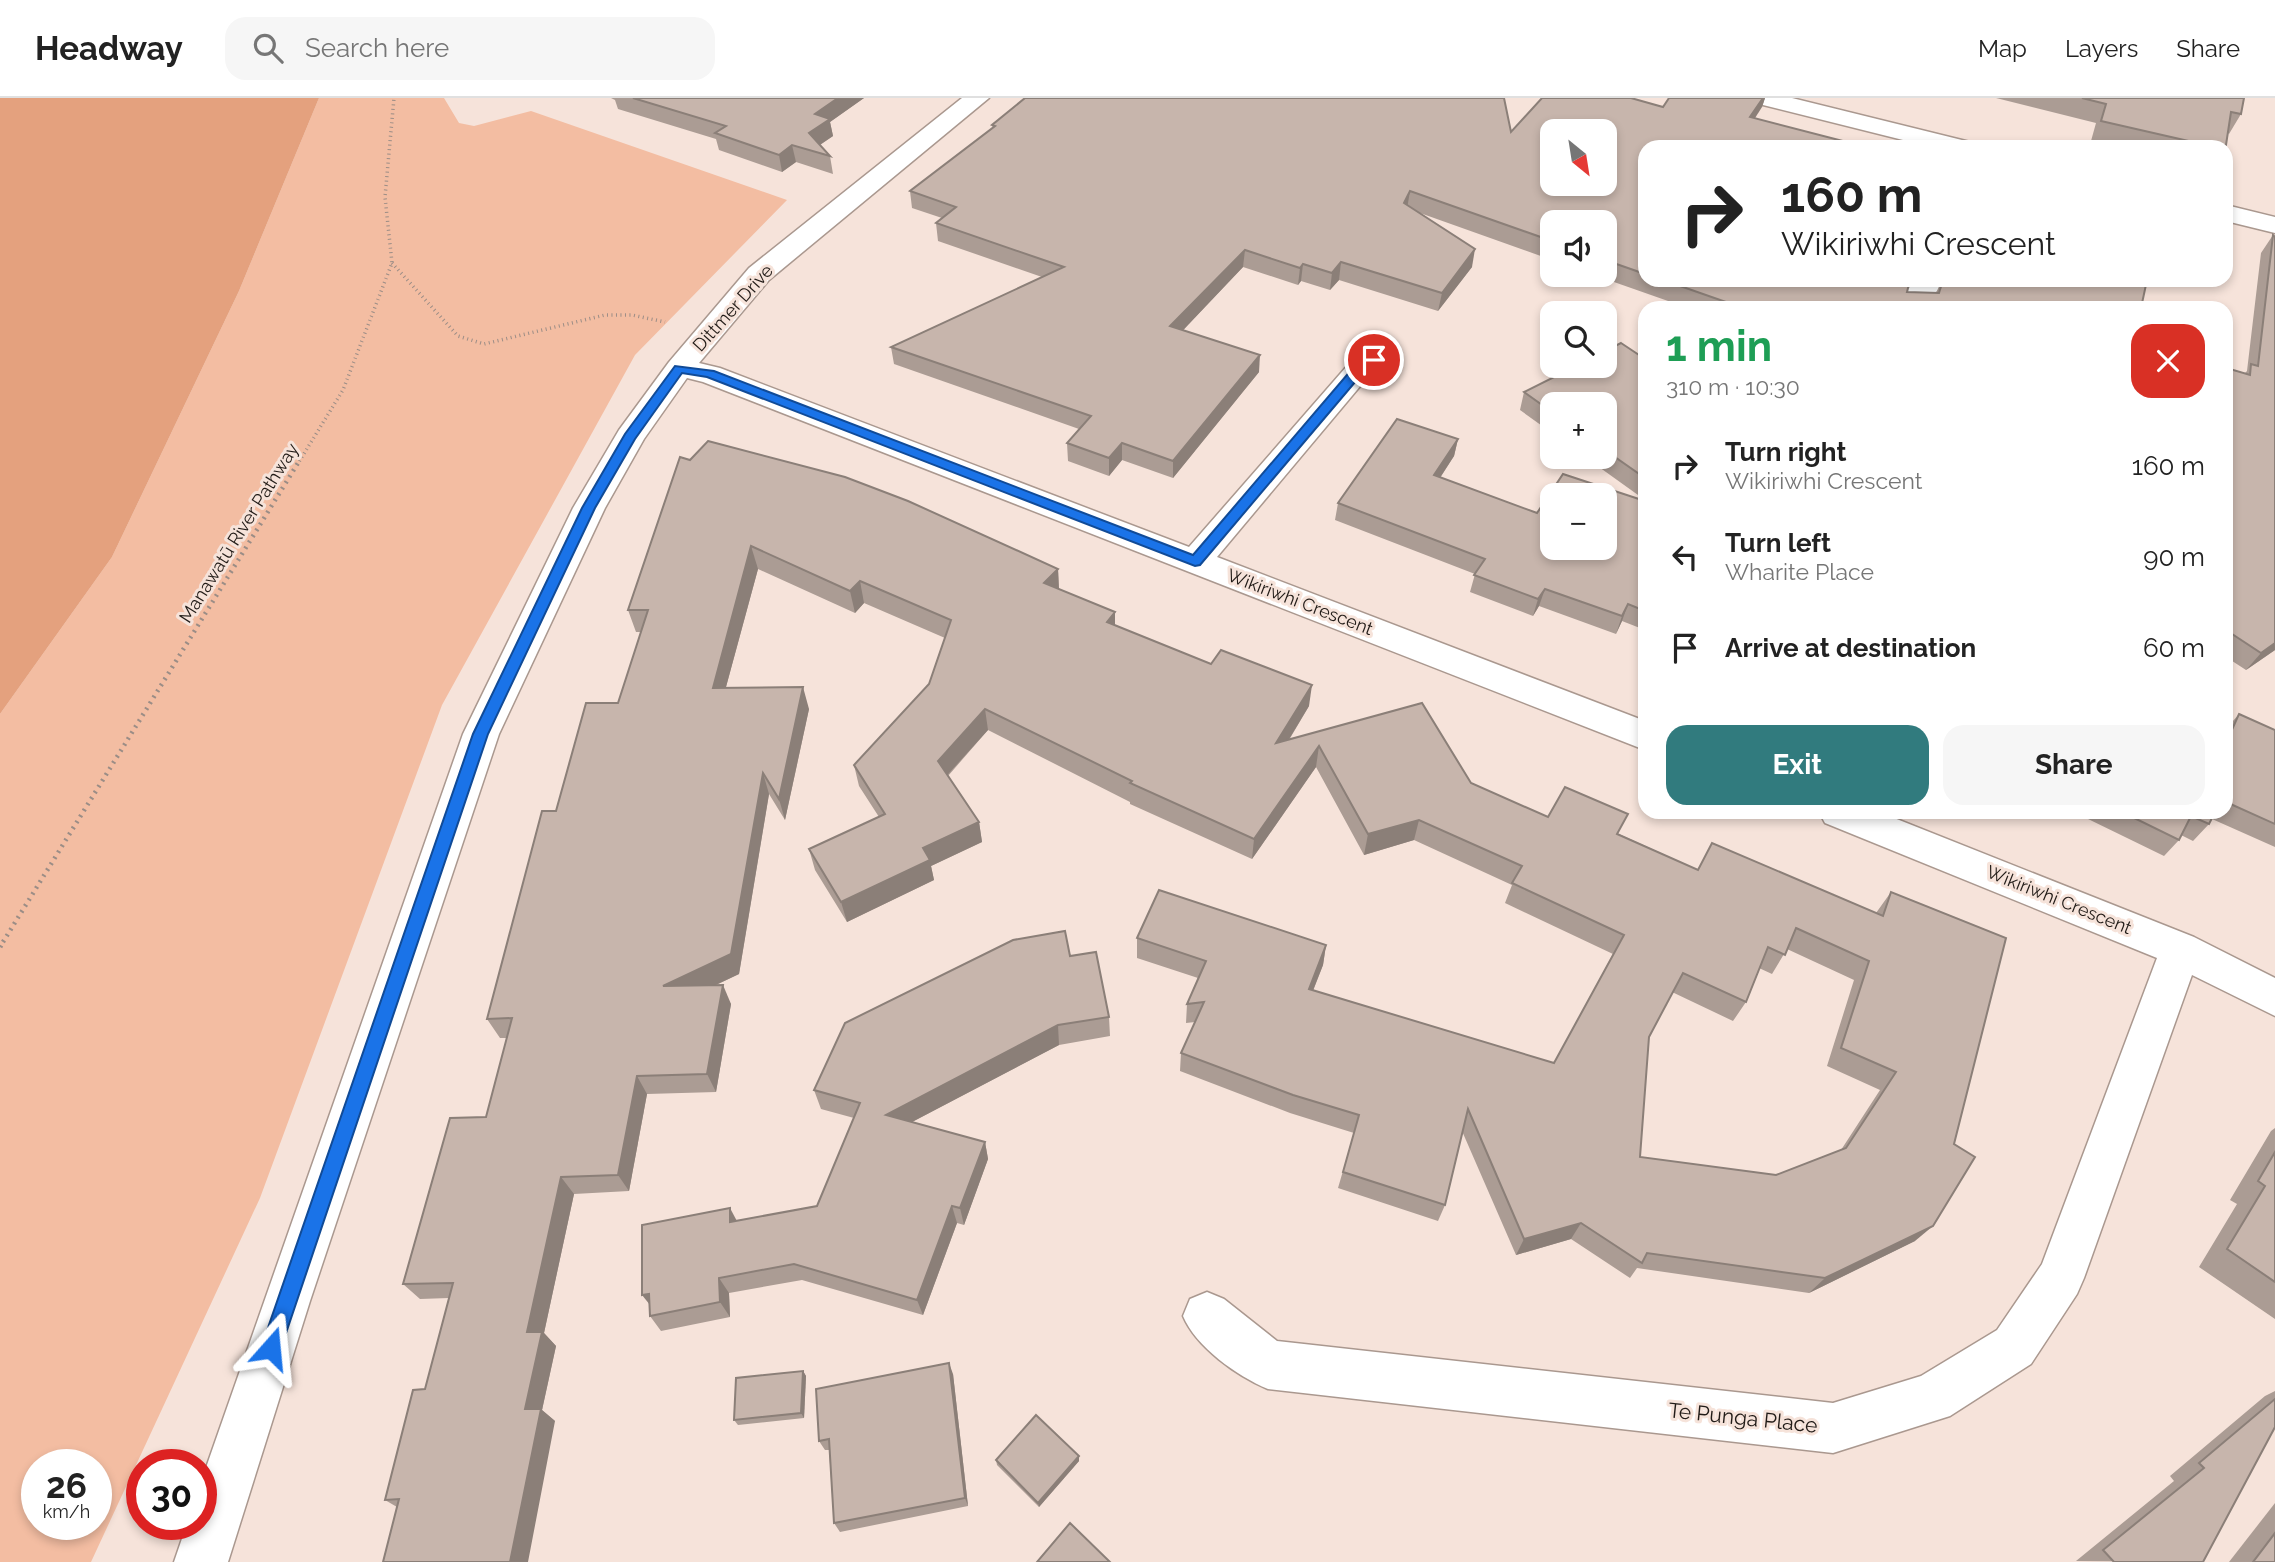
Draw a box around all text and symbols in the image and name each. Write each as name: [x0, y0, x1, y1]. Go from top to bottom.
search box: [225, 17, 715, 80]
text: Headway: [35, 29, 183, 68]
icon: search: [249, 29, 287, 67]
text: Search here: [305, 33, 449, 63]
text: Map: [1978, 34, 2027, 63]
text: Layers: [2065, 34, 2138, 63]
text: Share: [2176, 34, 2240, 63]
north arrow: [1540, 119, 1617, 196]
map controls: [1540, 119, 1617, 560]
text: 160 m: [1781, 166, 1922, 223]
icon: right: [1666, 168, 1757, 259]
button: sound: [1540, 210, 1617, 287]
text: Wikiriwhi Crescent: [1781, 225, 2056, 262]
street label: Dittmer Drive: [688, 260, 777, 355]
button: search: [1540, 301, 1617, 378]
text: 1 min: [1666, 322, 1772, 371]
button: close: [2131, 324, 2205, 398]
pin: [1344, 330, 1404, 390]
icon: arrive: [1355, 341, 1393, 379]
text: 310 m · 10:30: [1666, 373, 1800, 400]
button: +: [1540, 392, 1617, 469]
text: Turn right: [1725, 437, 1846, 467]
street label: Manawatū River Pathway: [175, 439, 303, 626]
icon: right: [1666, 447, 1704, 485]
text: 160 m: [2132, 451, 2205, 481]
text: Wikiriwhi Crescent: [1725, 467, 1922, 494]
button: −: [1540, 483, 1617, 560]
text: Turn left: [1725, 528, 1831, 558]
icon: left: [1666, 538, 1704, 576]
text: 90 m: [2143, 542, 2205, 572]
text: Wharite Place: [1725, 558, 1874, 585]
street label: Wikiriwhi Crescent: [1224, 564, 1376, 639]
icon: arrive: [1666, 629, 1704, 667]
text: Arrive at destination: [1725, 633, 1976, 663]
text: 60 m: [2143, 633, 2205, 663]
button: Exit: [1666, 725, 1929, 805]
button: Share: [1943, 725, 2205, 805]
street label: Wikiriwhi Crescent: [1984, 861, 2135, 938]
position arrow: [234, 1311, 308, 1385]
street label: Te Punga Place: [1667, 1397, 1819, 1438]
speed limit sign: 30: [126, 1449, 217, 1540]
text: 26: [46, 1465, 87, 1506]
text: km/h: [43, 1501, 90, 1522]

